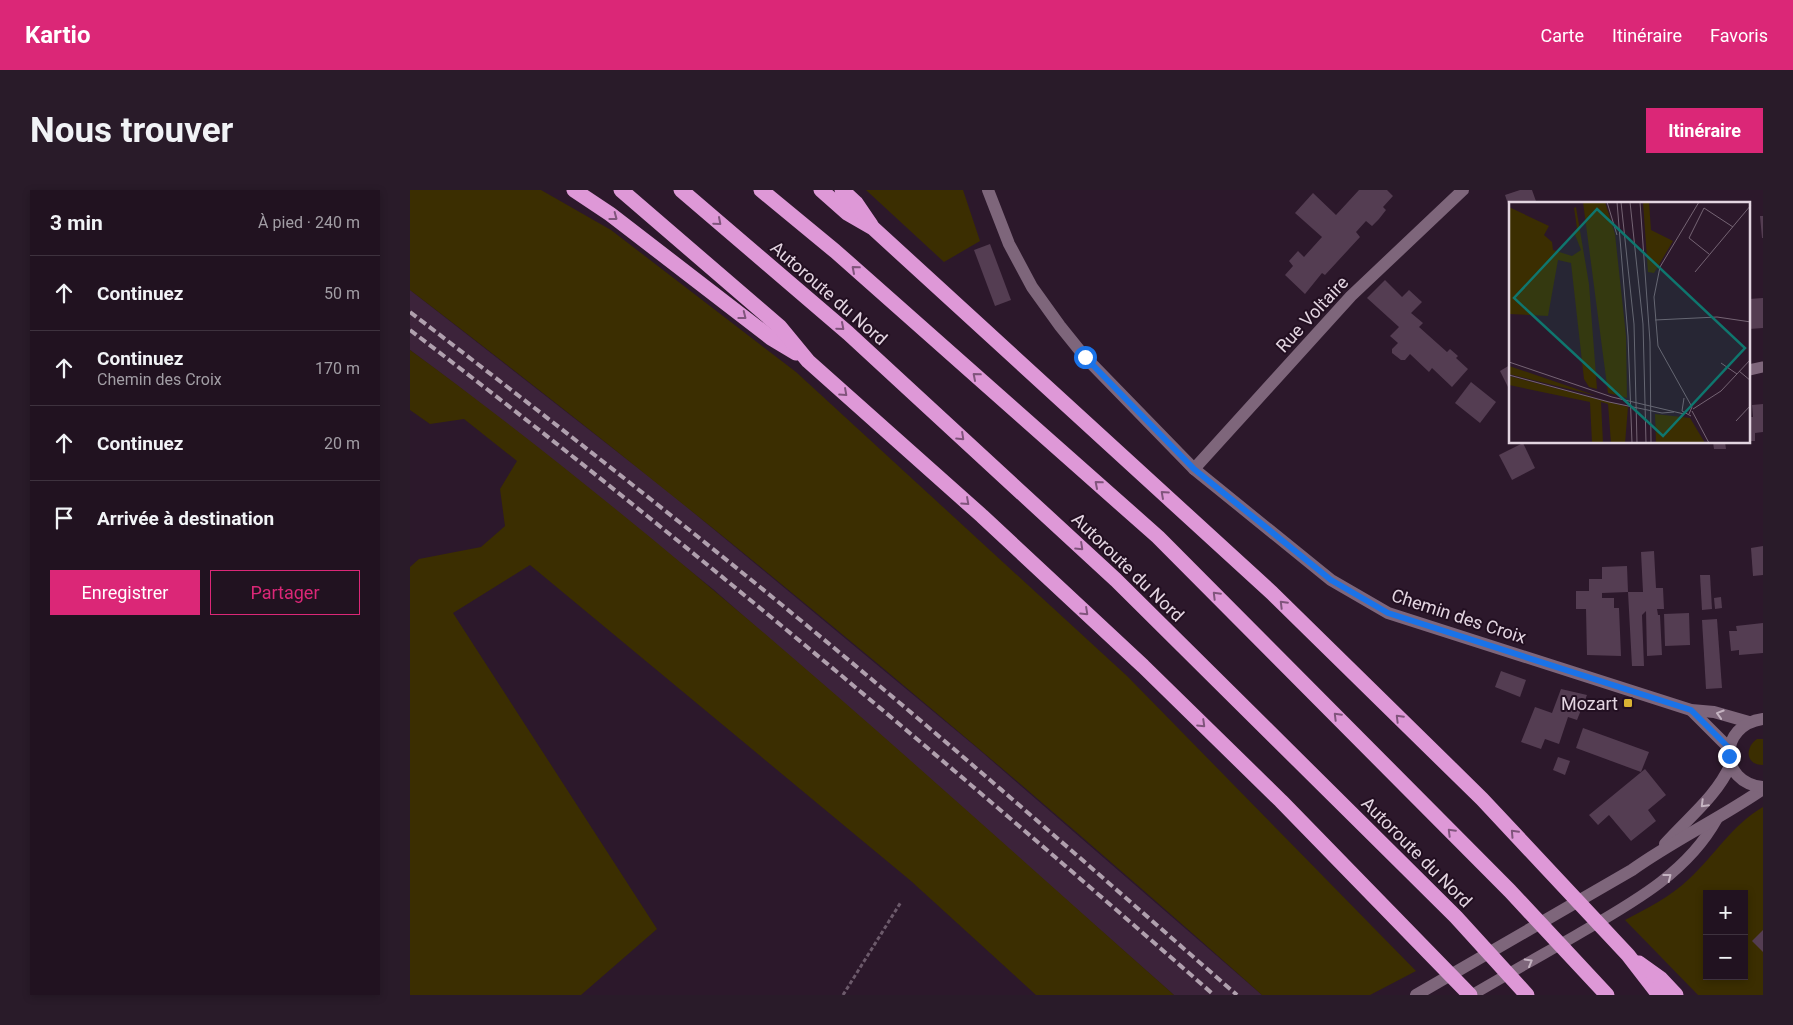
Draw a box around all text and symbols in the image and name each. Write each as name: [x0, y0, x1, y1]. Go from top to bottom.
text: Kartio: [25, 21, 91, 49]
text: Carte: [1541, 25, 1584, 46]
text: Itinéraire: [1612, 25, 1682, 46]
text: Favoris: [1710, 25, 1768, 46]
button: Itinéraire: [1646, 108, 1763, 153]
text: Nous trouver: [30, 110, 233, 151]
inset map: [1509, 202, 1750, 444]
text: 3 min: [50, 211, 103, 235]
one-way arrow: [608, 211, 618, 220]
text: À pied · 240 m: [258, 213, 360, 232]
one-way arrow: [712, 216, 721, 225]
street label: Autoroute du Nord: [767, 237, 891, 349]
one-way arrow: [851, 265, 860, 274]
street label: Rue Voltaire: [1271, 272, 1353, 356]
icon: ahead: [50, 279, 78, 307]
text: Continuez: [97, 282, 183, 305]
text: 50 m: [324, 284, 360, 303]
one-way arrow: [737, 310, 747, 319]
one-way arrow: [835, 322, 844, 330]
route start: [1074, 346, 1097, 369]
text: Continuez: [97, 347, 183, 370]
icon: ahead: [50, 354, 78, 382]
text: 170 m: [315, 359, 360, 378]
text: Chemin des Croix: [97, 370, 222, 389]
one-way arrow: [973, 373, 982, 382]
one-way arrow: [839, 388, 848, 397]
icon: ahead: [50, 429, 78, 457]
one-way arrow: [955, 431, 964, 440]
text: Continuez: [97, 432, 183, 455]
text: 20 m: [324, 434, 360, 453]
one-way arrow: [1095, 481, 1104, 490]
one-way arrow: [1160, 491, 1169, 500]
one-way arrow: [960, 496, 969, 505]
icon: arrive: [50, 504, 78, 532]
text: Arrivée à destination: [97, 507, 274, 530]
street label: Autoroute du Nord: [1068, 508, 1188, 626]
one-way arrow: [1075, 541, 1084, 550]
button: Enregistrer: [50, 570, 200, 615]
button: Partager: [210, 570, 360, 615]
street label: Chemin des Croix: [1389, 584, 1529, 648]
one-way arrow: [1213, 592, 1222, 601]
one-way arrow: [1280, 601, 1289, 610]
one-way arrow: [1079, 606, 1088, 615]
place label: Mozart: [1561, 693, 1618, 714]
marker: Mozart: [1622, 697, 1634, 709]
one-way arrow: [1717, 710, 1725, 720]
one-way arrow: [1334, 713, 1343, 722]
one-way arrow: [1396, 715, 1405, 724]
one-way arrow: [1196, 718, 1205, 727]
route end: [1718, 745, 1741, 768]
street label: Autoroute du Nord: [1357, 792, 1477, 912]
one-way arrow: [1701, 799, 1710, 808]
one-way arrow: [1448, 829, 1457, 838]
one-way arrow: [1511, 830, 1520, 839]
one-way arrow: [1662, 873, 1671, 882]
map controls: [1703, 890, 1748, 980]
button: +: [1703, 890, 1748, 935]
button: −: [1703, 935, 1748, 980]
one-way arrow: [1524, 958, 1533, 968]

